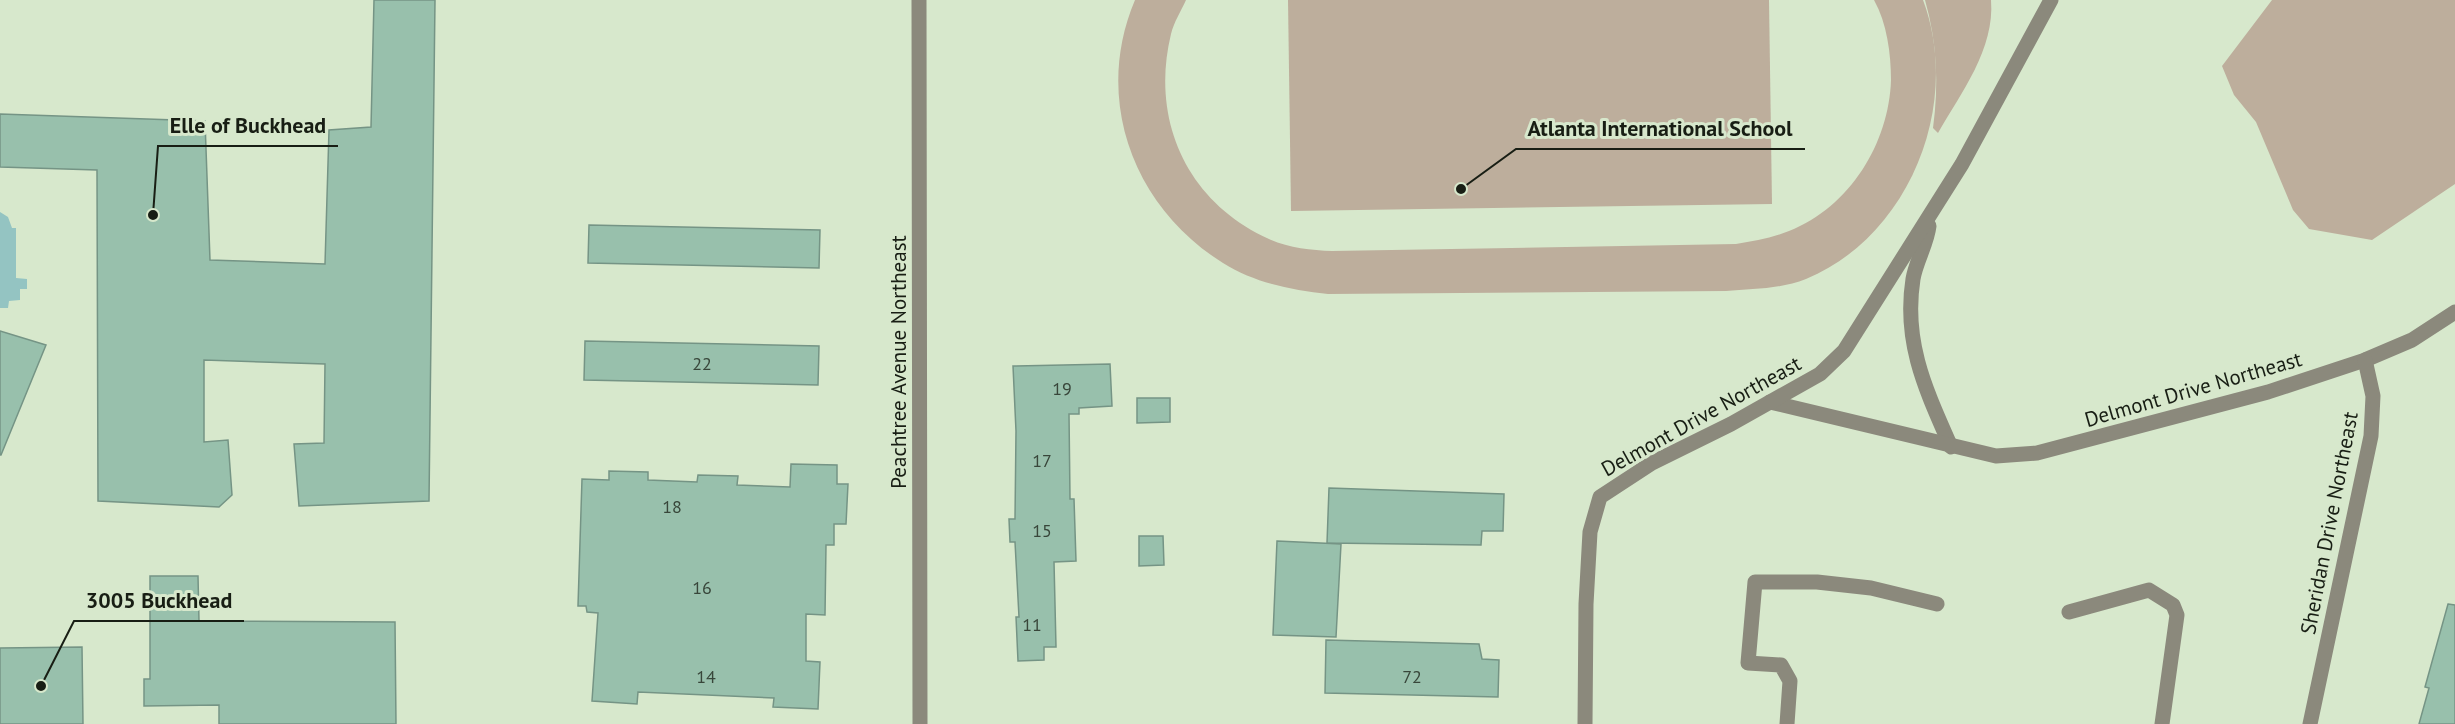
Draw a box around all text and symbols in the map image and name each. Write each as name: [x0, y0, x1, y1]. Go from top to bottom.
callout: Elle of Buckhead: [158, 106, 338, 146]
callout: Atlanta International School: [1516, 109, 1805, 149]
text: Elle of Buckhead: [170, 111, 326, 139]
text: Atlanta International School: [1527, 114, 1793, 142]
street label: Peachtree Avenue Northeast: [885, 235, 912, 489]
street label: Delmont Drive Northeast: [2081, 345, 2305, 433]
street label: Delmont Drive Northeast: [1596, 350, 1806, 482]
house number: 22: [692, 352, 712, 375]
house number: 19: [1052, 377, 1072, 400]
street label: Sheridan Drive Northeast: [2294, 409, 2364, 637]
house number: 17: [1032, 449, 1052, 472]
house number: 18: [662, 495, 682, 518]
house number: 15: [1032, 519, 1052, 542]
house number: 16: [692, 576, 712, 599]
callout: 3005 Buckhead: [74, 581, 244, 621]
text: 3005 Buckhead: [86, 586, 232, 614]
house number: 11: [1022, 613, 1042, 636]
house number: 14: [696, 665, 716, 688]
house number: 72: [1402, 665, 1422, 688]

